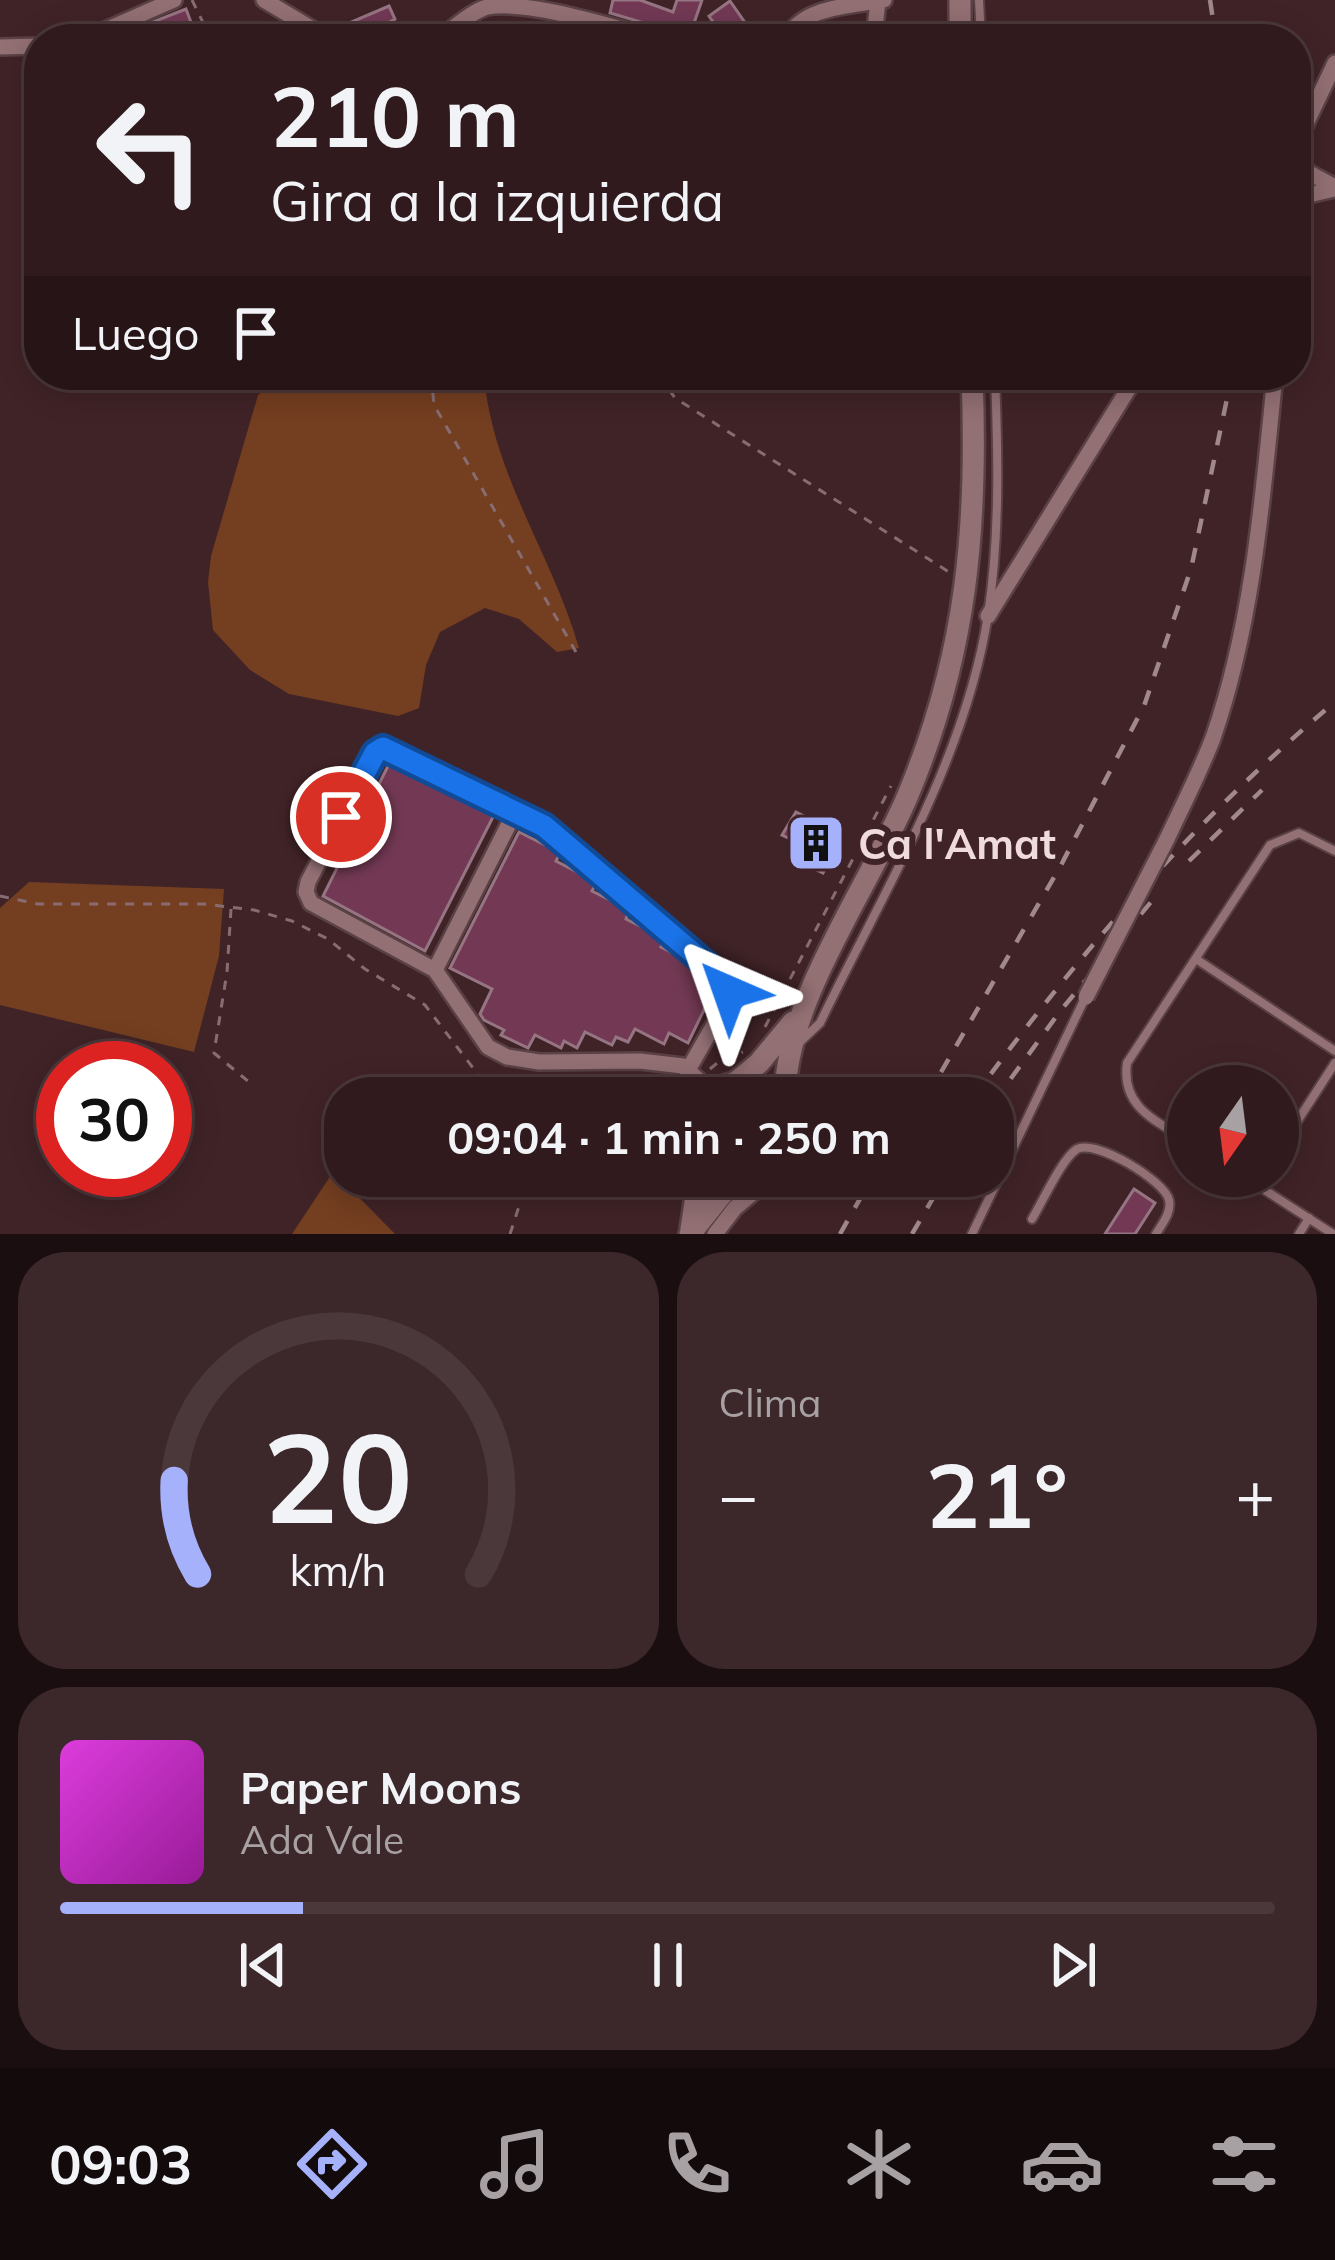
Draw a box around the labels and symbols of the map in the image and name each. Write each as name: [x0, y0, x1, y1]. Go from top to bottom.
pin: [290, 766, 392, 868]
building icon: Ca l'Amat: [785, 812, 847, 874]
place label: Ca l'Amat: [858, 817, 1056, 870]
position arrow: [666, 929, 792, 1055]
speed limit sign: 30: [36, 1041, 192, 1197]
north arrow: [1167, 1065, 1299, 1197]

